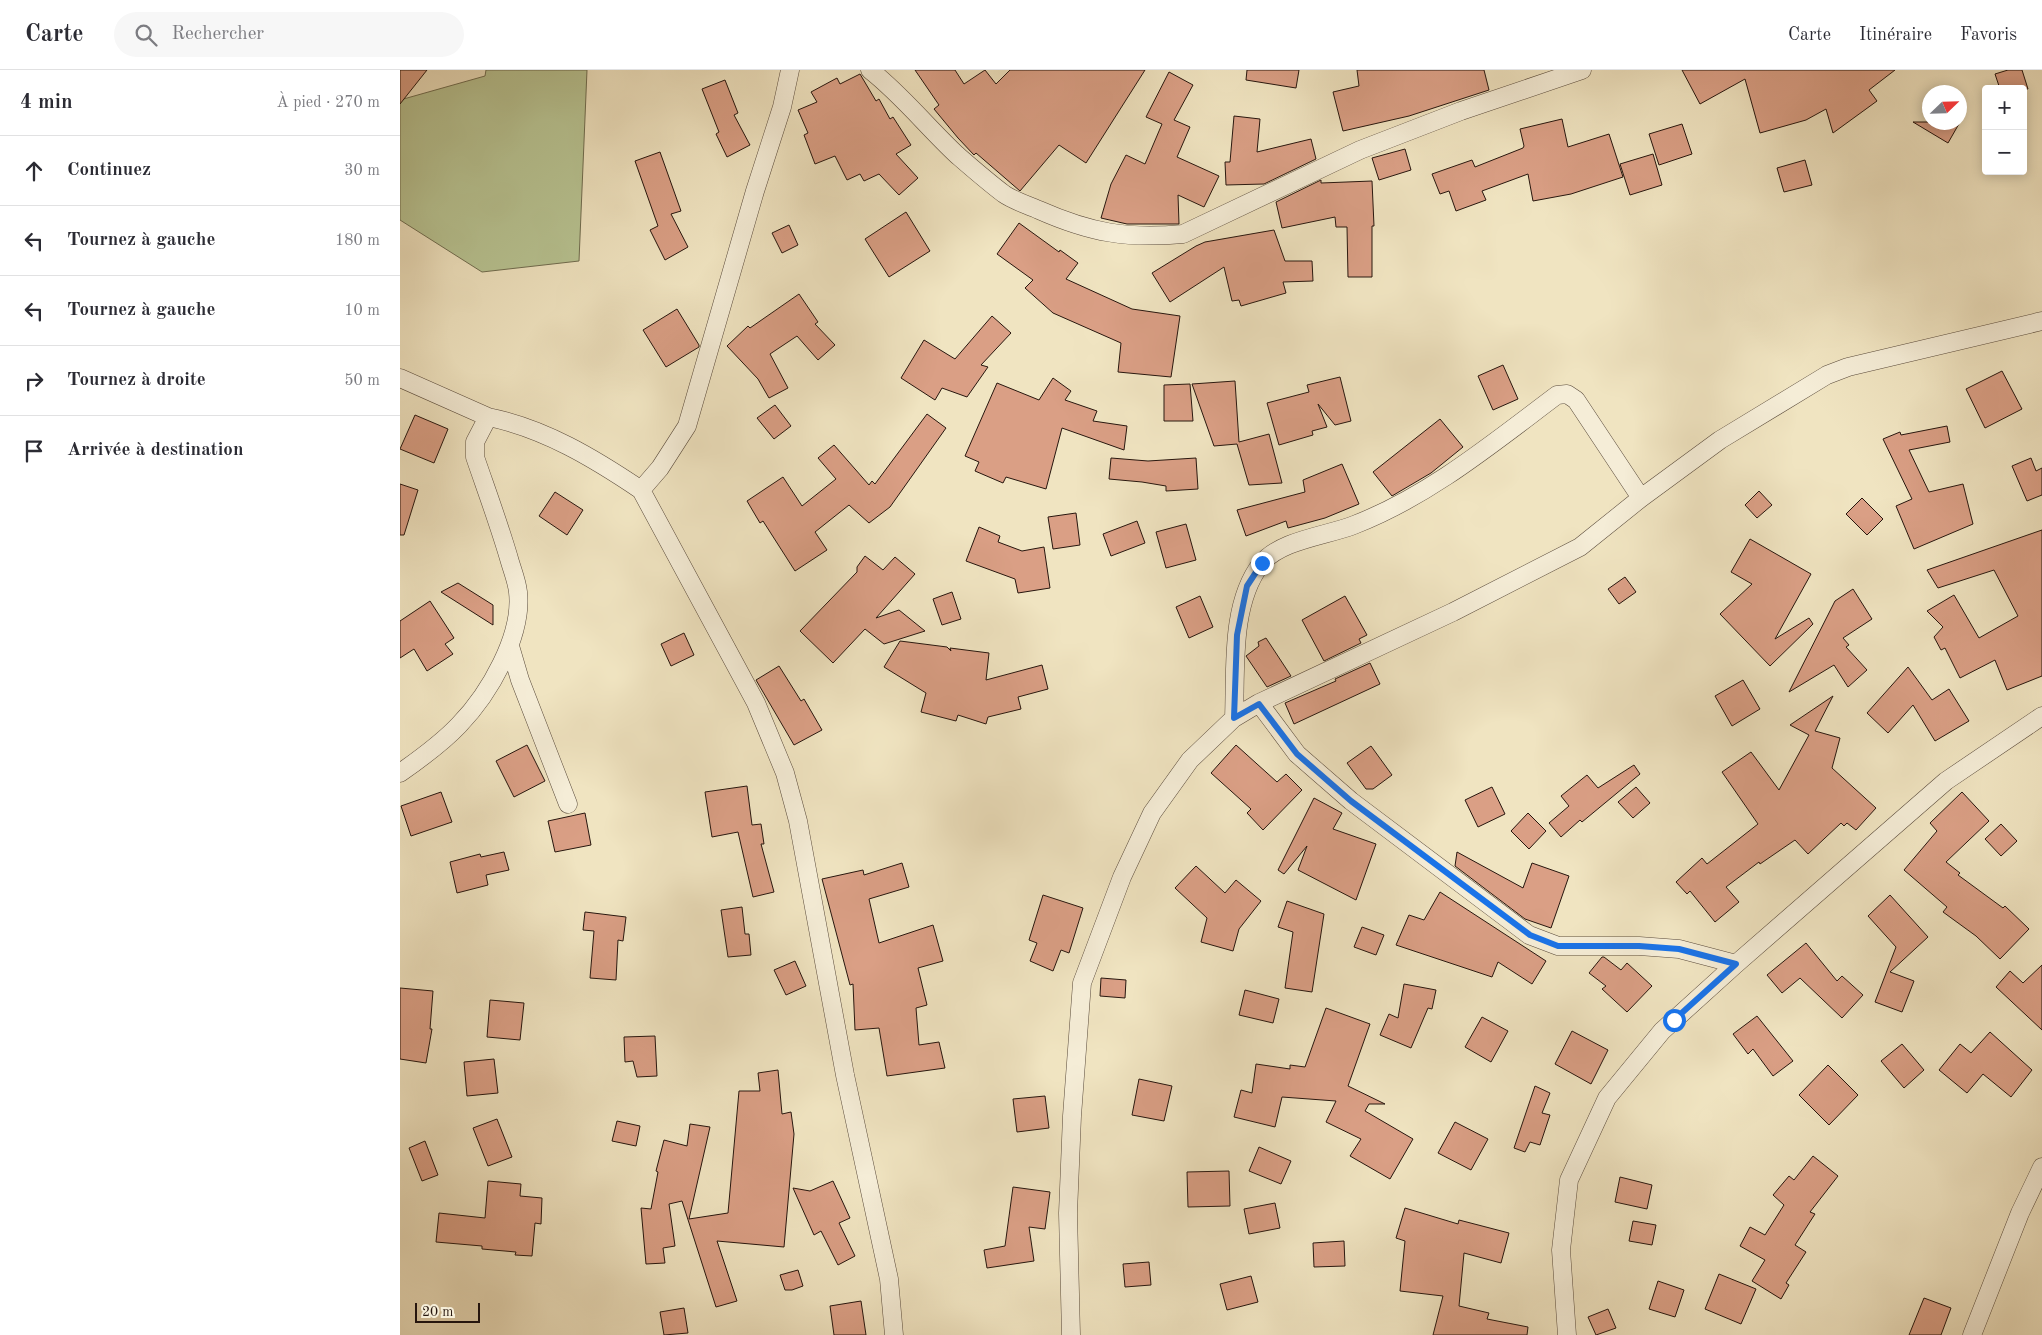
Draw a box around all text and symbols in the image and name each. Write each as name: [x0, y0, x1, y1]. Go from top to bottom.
search box: [114, 12, 464, 57]
icon: search: [132, 21, 160, 49]
text: Carte: [25, 23, 84, 47]
text: Rechercher: [172, 25, 264, 44]
text: Carte: [1788, 26, 1831, 44]
text: Itinéraire: [1859, 26, 1932, 44]
text: Favoris: [1960, 26, 2017, 44]
north arrow: [1922, 85, 1967, 130]
map controls: [1982, 85, 2027, 175]
button: +: [1982, 85, 2027, 130]
text: 4 min: [20, 92, 73, 113]
text: À pied · 270 m: [277, 95, 380, 111]
button: −: [1982, 130, 2027, 175]
icon: ahead: [20, 157, 48, 185]
text: Continuez: [67, 161, 151, 180]
text: 30 m: [344, 163, 380, 179]
icon: left: [20, 227, 48, 255]
text: Tournez à gauche: [67, 231, 215, 250]
text: 180 m: [335, 233, 380, 249]
icon: left: [20, 297, 48, 325]
text: Tournez à gauche: [67, 301, 215, 320]
text: 10 m: [344, 303, 380, 319]
icon: right: [20, 367, 48, 395]
text: Tournez à droite: [67, 371, 206, 390]
text: 50 m: [344, 373, 380, 389]
icon: arrive: [20, 437, 48, 465]
text: Arrivée à destination: [67, 441, 243, 460]
route end: [1251, 552, 1274, 575]
route start: [1663, 1009, 1686, 1032]
scale bar: [415, 1300, 480, 1323]
text: 20 m: [422, 1305, 453, 1319]

